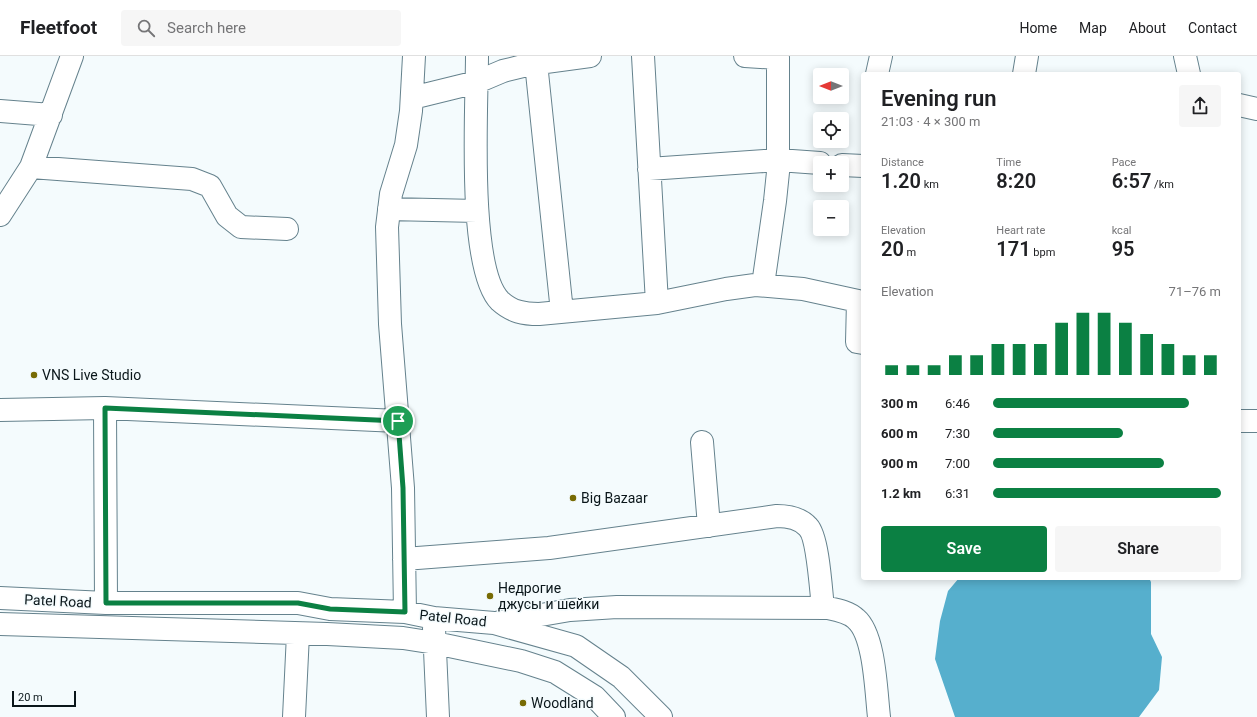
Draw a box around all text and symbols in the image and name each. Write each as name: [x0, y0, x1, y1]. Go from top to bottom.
search box: [121, 10, 401, 46]
text: Fleetfoot: [20, 16, 97, 39]
icon: search: [135, 17, 157, 39]
text: Search here: [167, 19, 246, 37]
text: Home: [1019, 20, 1057, 36]
text: Map: [1079, 20, 1107, 36]
text: About: [1129, 20, 1166, 36]
text: Contact: [1188, 20, 1237, 36]
north arrow: [813, 68, 849, 104]
map controls: [813, 68, 849, 236]
button: share: [1179, 85, 1221, 127]
text: Evening run: [881, 86, 997, 111]
button: locate: [813, 112, 849, 148]
text: 21:03 · 4 × 300 m: [881, 114, 980, 129]
button: +: [813, 156, 849, 192]
text: Distance: [881, 156, 924, 169]
text: Time: [996, 156, 1021, 169]
text: Pace: [1112, 156, 1136, 169]
text: 1.20: [881, 169, 921, 193]
text: 8:20: [996, 169, 1036, 193]
text: 6:57: [1112, 169, 1151, 193]
text: km: [921, 178, 939, 191]
text: /km: [1151, 178, 1174, 191]
button: −: [813, 200, 849, 236]
text: Elevation: [881, 224, 926, 237]
text: Heart rate: [996, 224, 1045, 237]
text: kcal: [1112, 224, 1132, 237]
text: 20: [881, 237, 904, 261]
text: 171: [996, 237, 1031, 261]
text: 95: [1112, 237, 1135, 261]
text: m: [904, 246, 916, 259]
text: bpm: [1031, 246, 1055, 259]
text: Elevation: [881, 284, 934, 299]
text: 71–76 m: [1169, 284, 1221, 299]
place label: VNS Live Studio: [42, 367, 141, 383]
marker: VNS Live Studio: [29, 370, 39, 380]
text: 300 m: [881, 396, 918, 411]
text: 6:46: [945, 396, 970, 411]
pin: [381, 404, 415, 438]
icon: arrive: [387, 410, 409, 432]
text: 600 m: [881, 426, 918, 441]
text: 7:30: [945, 426, 970, 441]
text: 900 m: [881, 456, 918, 471]
text: 7:00: [945, 456, 970, 471]
text: 1.2 km: [881, 486, 921, 501]
text: 6:31: [945, 486, 970, 501]
place label: Big Bazaar: [581, 490, 648, 506]
marker: Big Bazaar: [568, 493, 578, 503]
button: Save: [881, 526, 1047, 572]
button: Share: [1055, 526, 1221, 572]
place label: Недрогие джусы и шейки: [498, 580, 599, 612]
street label: Patel Road: [24, 591, 92, 611]
marker: Недрогие джусы и шейки: [485, 591, 495, 601]
street label: Patel Road: [419, 607, 487, 629]
scale bar: [12, 689, 76, 708]
text: 20 m: [18, 691, 43, 704]
place label: Woodland: [531, 695, 594, 711]
marker: Woodland: [518, 698, 528, 708]

